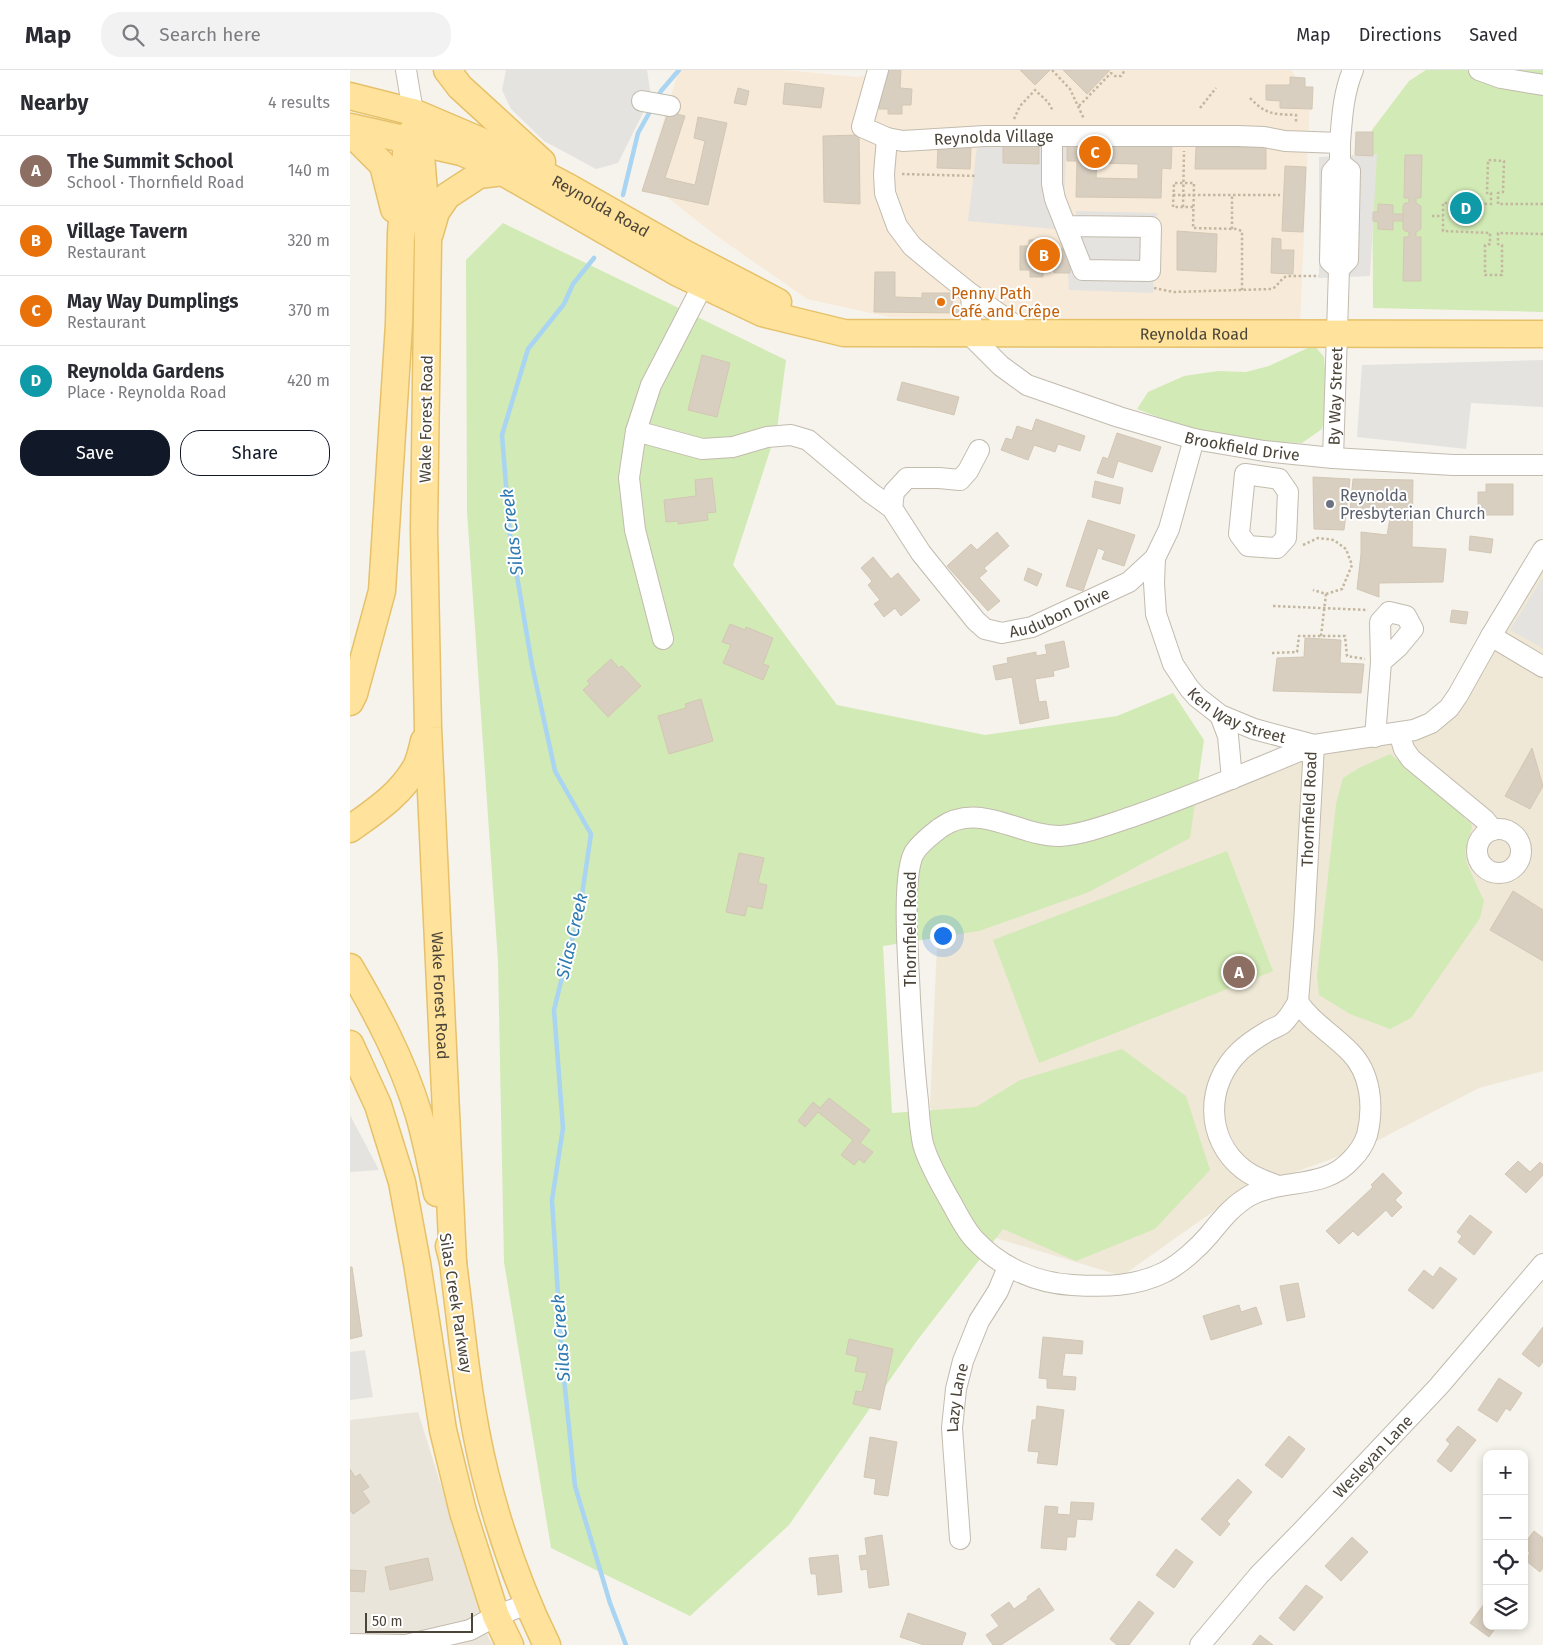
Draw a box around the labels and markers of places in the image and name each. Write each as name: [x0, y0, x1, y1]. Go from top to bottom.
pin: C: [1079, 133, 1111, 171]
pin: D: [1450, 189, 1482, 227]
pin: B: [1028, 236, 1060, 274]
place label: Penny Path Café and Crêpe: [951, 284, 1060, 321]
marker: Penny Path Café and Crêpe: [935, 296, 947, 308]
place label: Reynolda Presbyterian Church: [1340, 486, 1486, 523]
marker: Reynolda Presbyterian Church: [1324, 498, 1336, 510]
pin: A: [1223, 953, 1255, 991]

